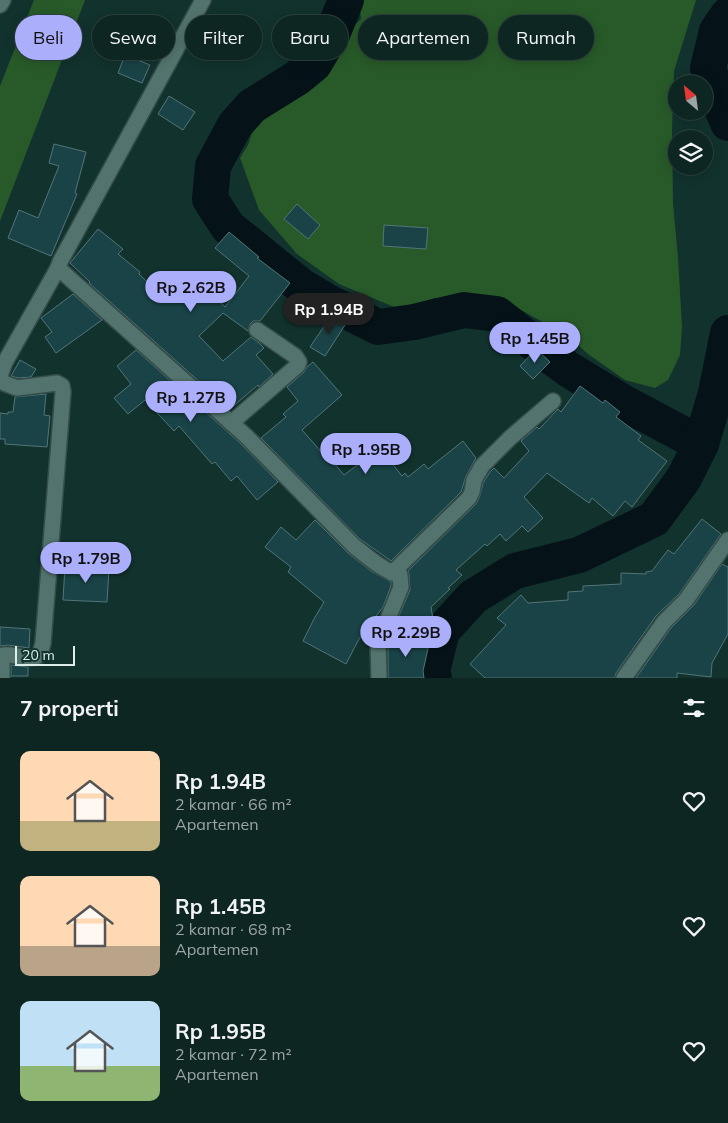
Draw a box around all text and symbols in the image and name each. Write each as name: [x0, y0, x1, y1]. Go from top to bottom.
chip: Beli: [15, 15, 82, 60]
chip: Sewa: [92, 15, 175, 60]
chip: Filter: [185, 15, 262, 60]
chip: Baru: [272, 15, 348, 60]
chip: Apartemen: [358, 15, 488, 60]
chip: Rumah: [498, 15, 594, 60]
north arrow: [668, 75, 712, 120]
map controls: [668, 75, 713, 175]
button: layers: [668, 130, 713, 175]
pin: Rp 2.62B: [139, 270, 243, 313]
text: Rp 2.62B: [156, 277, 226, 297]
pin: Rp 1.94B: [277, 292, 381, 335]
text: Rp 1.94B: [294, 299, 364, 319]
pin: Rp 1.45B: [483, 322, 587, 364]
text: Rp 1.45B: [500, 328, 570, 348]
pin: Rp 1.27B: [139, 380, 243, 423]
text: Rp 1.27B: [156, 387, 226, 407]
pin: Rp 1.95B: [314, 432, 418, 475]
text: Rp 1.95B: [331, 439, 401, 459]
pin: Rp 1.79B: [34, 542, 138, 584]
text: Rp 1.79B: [51, 548, 121, 568]
pin: Rp 2.29B: [354, 616, 458, 658]
text: Rp 2.29B: [371, 622, 441, 642]
scale bar: [15, 643, 75, 666]
text: 20 m: [22, 646, 55, 664]
icon: filters: [680, 694, 708, 722]
text: 7 properti: [20, 695, 119, 721]
text: Rp 1.94B: [175, 768, 266, 794]
icon: home: [60, 771, 120, 831]
icon: heart: [680, 787, 708, 815]
text: 2 kamar · 66 m²: [175, 794, 292, 814]
text: Apartemen: [175, 814, 259, 834]
text: Rp 1.45B: [175, 893, 266, 919]
icon: home: [60, 896, 120, 956]
icon: heart: [680, 912, 708, 940]
text: 2 kamar · 68 m²: [175, 919, 292, 939]
text: Apartemen: [175, 939, 259, 959]
text: Rp 1.95B: [175, 1018, 266, 1044]
icon: home: [60, 1021, 120, 1081]
icon: heart: [680, 1037, 708, 1065]
text: 2 kamar · 72 m²: [175, 1044, 292, 1064]
text: Apartemen: [175, 1064, 259, 1084]

